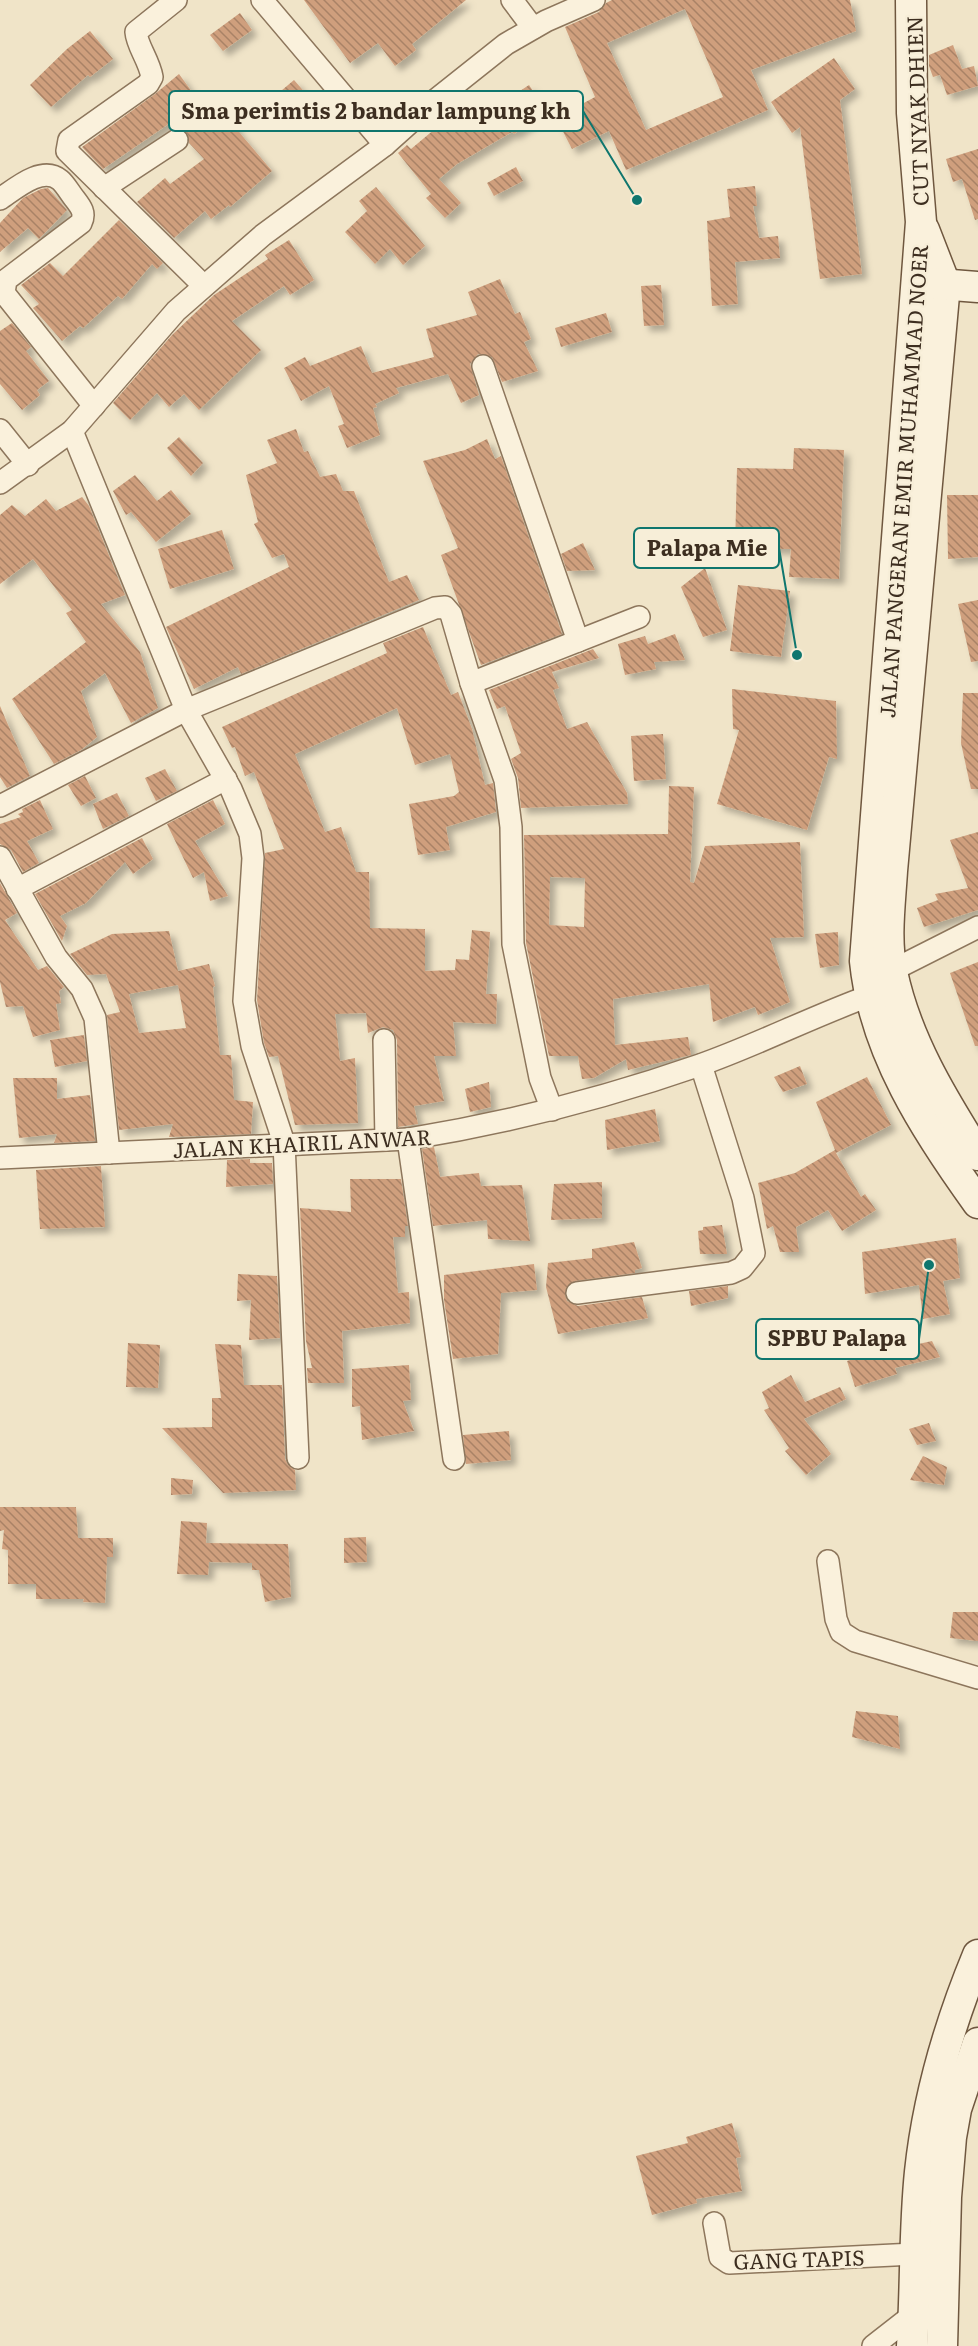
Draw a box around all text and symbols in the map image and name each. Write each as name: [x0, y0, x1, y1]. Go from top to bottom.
street label: CUT NYAK DHIEN: [897, 15, 935, 207]
callout: Sma perimtis 2 bandar lampung kh: [169, 91, 583, 131]
text: Sma perimtis 2 bandar lampung kh: [181, 93, 571, 126]
street label: JALAN PANGERAN EMIR MUHAMMAD NOER: [870, 243, 934, 719]
callout: Palapa Mie: [634, 528, 779, 568]
text: Palapa Mie: [646, 530, 768, 563]
street label: JALAN KHAIRIL ANWAR: [172, 1120, 432, 1164]
callout: SPBU Palapa: [756, 1319, 919, 1359]
text: SPBU Palapa: [767, 1320, 907, 1353]
street label: GANG TAPIS: [733, 2240, 865, 2276]

